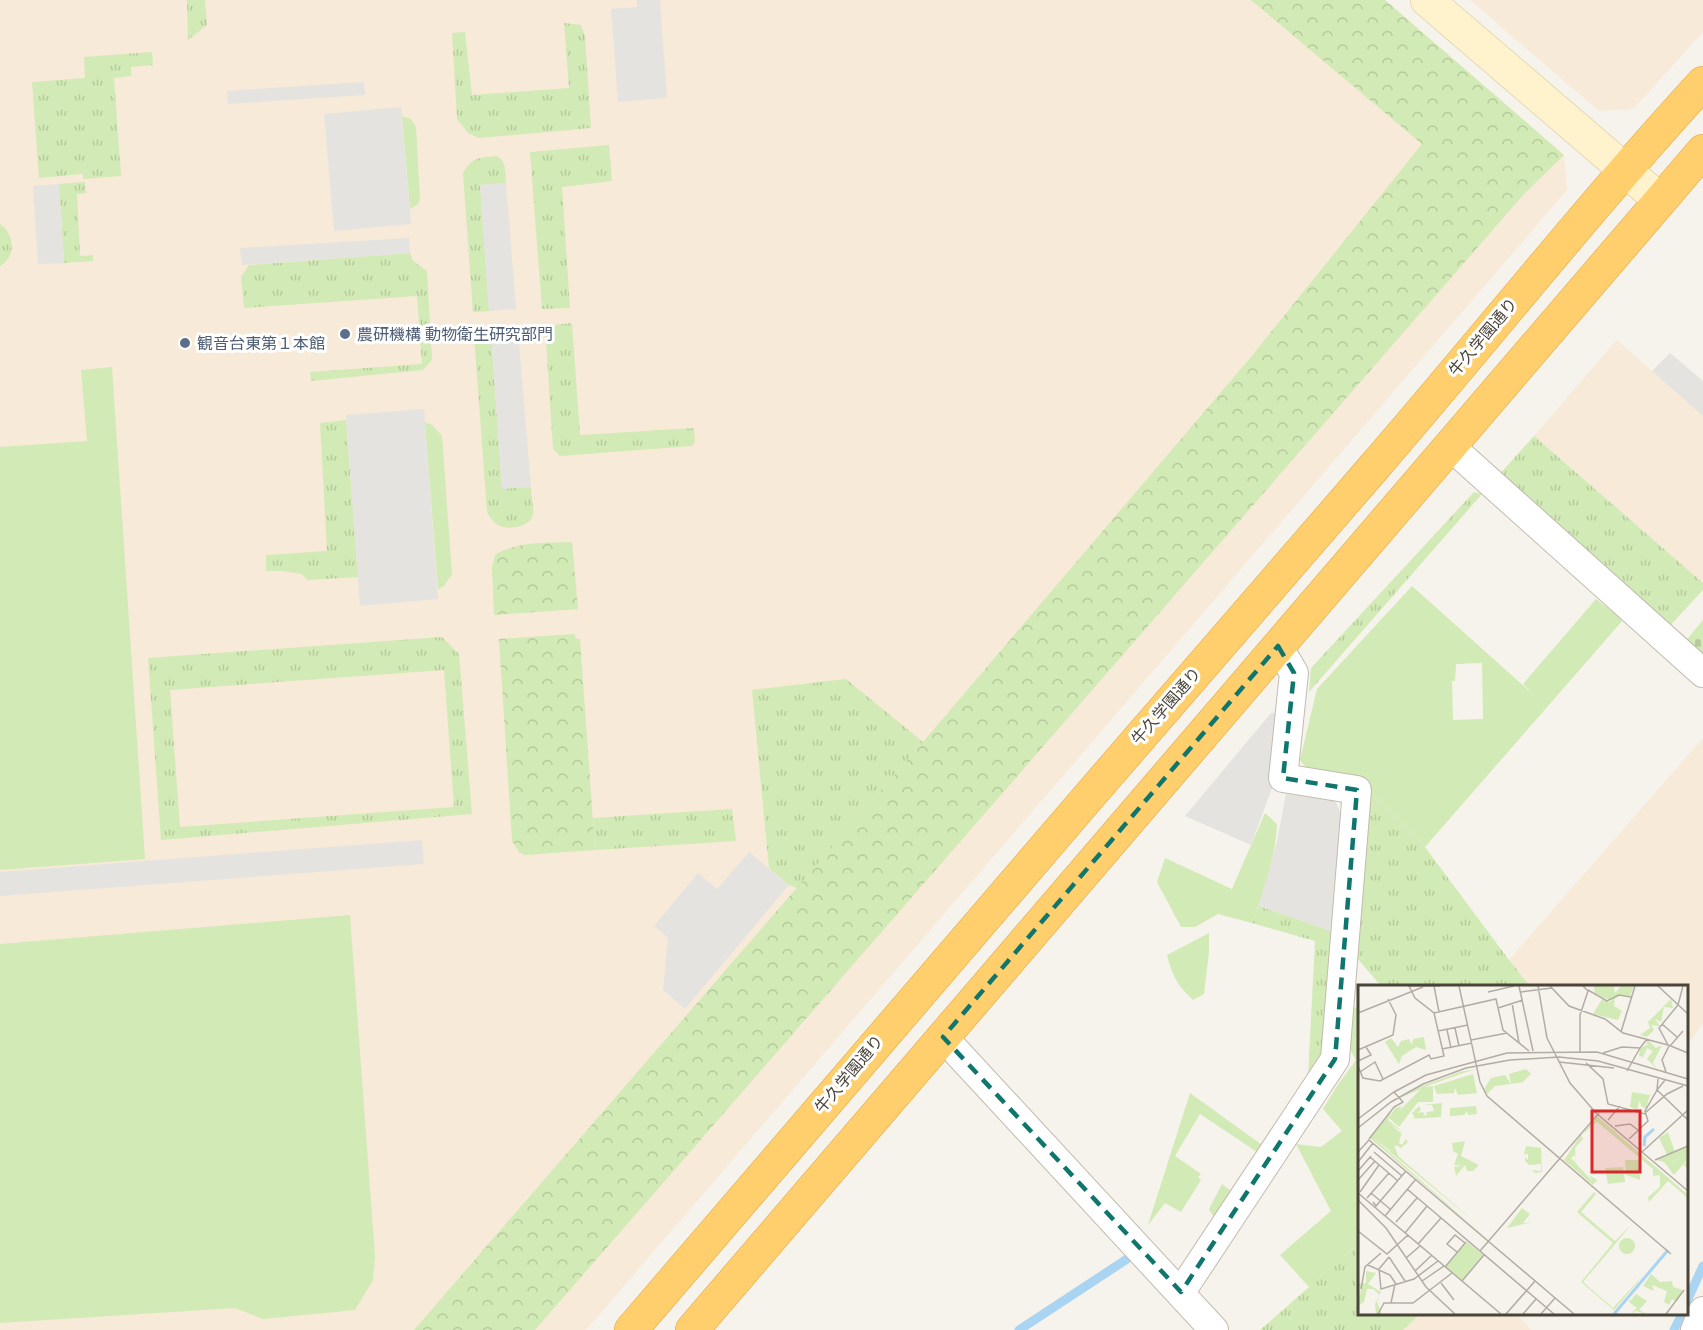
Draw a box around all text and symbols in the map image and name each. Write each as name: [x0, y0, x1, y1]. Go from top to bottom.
street label: 牛久学園通り: [1445, 294, 1521, 380]
place label: 農研機構 動物衛生研究部門: [357, 325, 553, 344]
marker: 農研機構 動物衛生研究部門: [338, 327, 352, 341]
place label: 観音台東第１本館: [197, 334, 325, 353]
marker: 観音台東第１本館: [178, 336, 192, 350]
street label: 牛久学園通り: [1127, 664, 1205, 748]
inset map: [1358, 985, 1688, 1315]
street label: 牛久学園通り: [811, 1031, 887, 1117]

